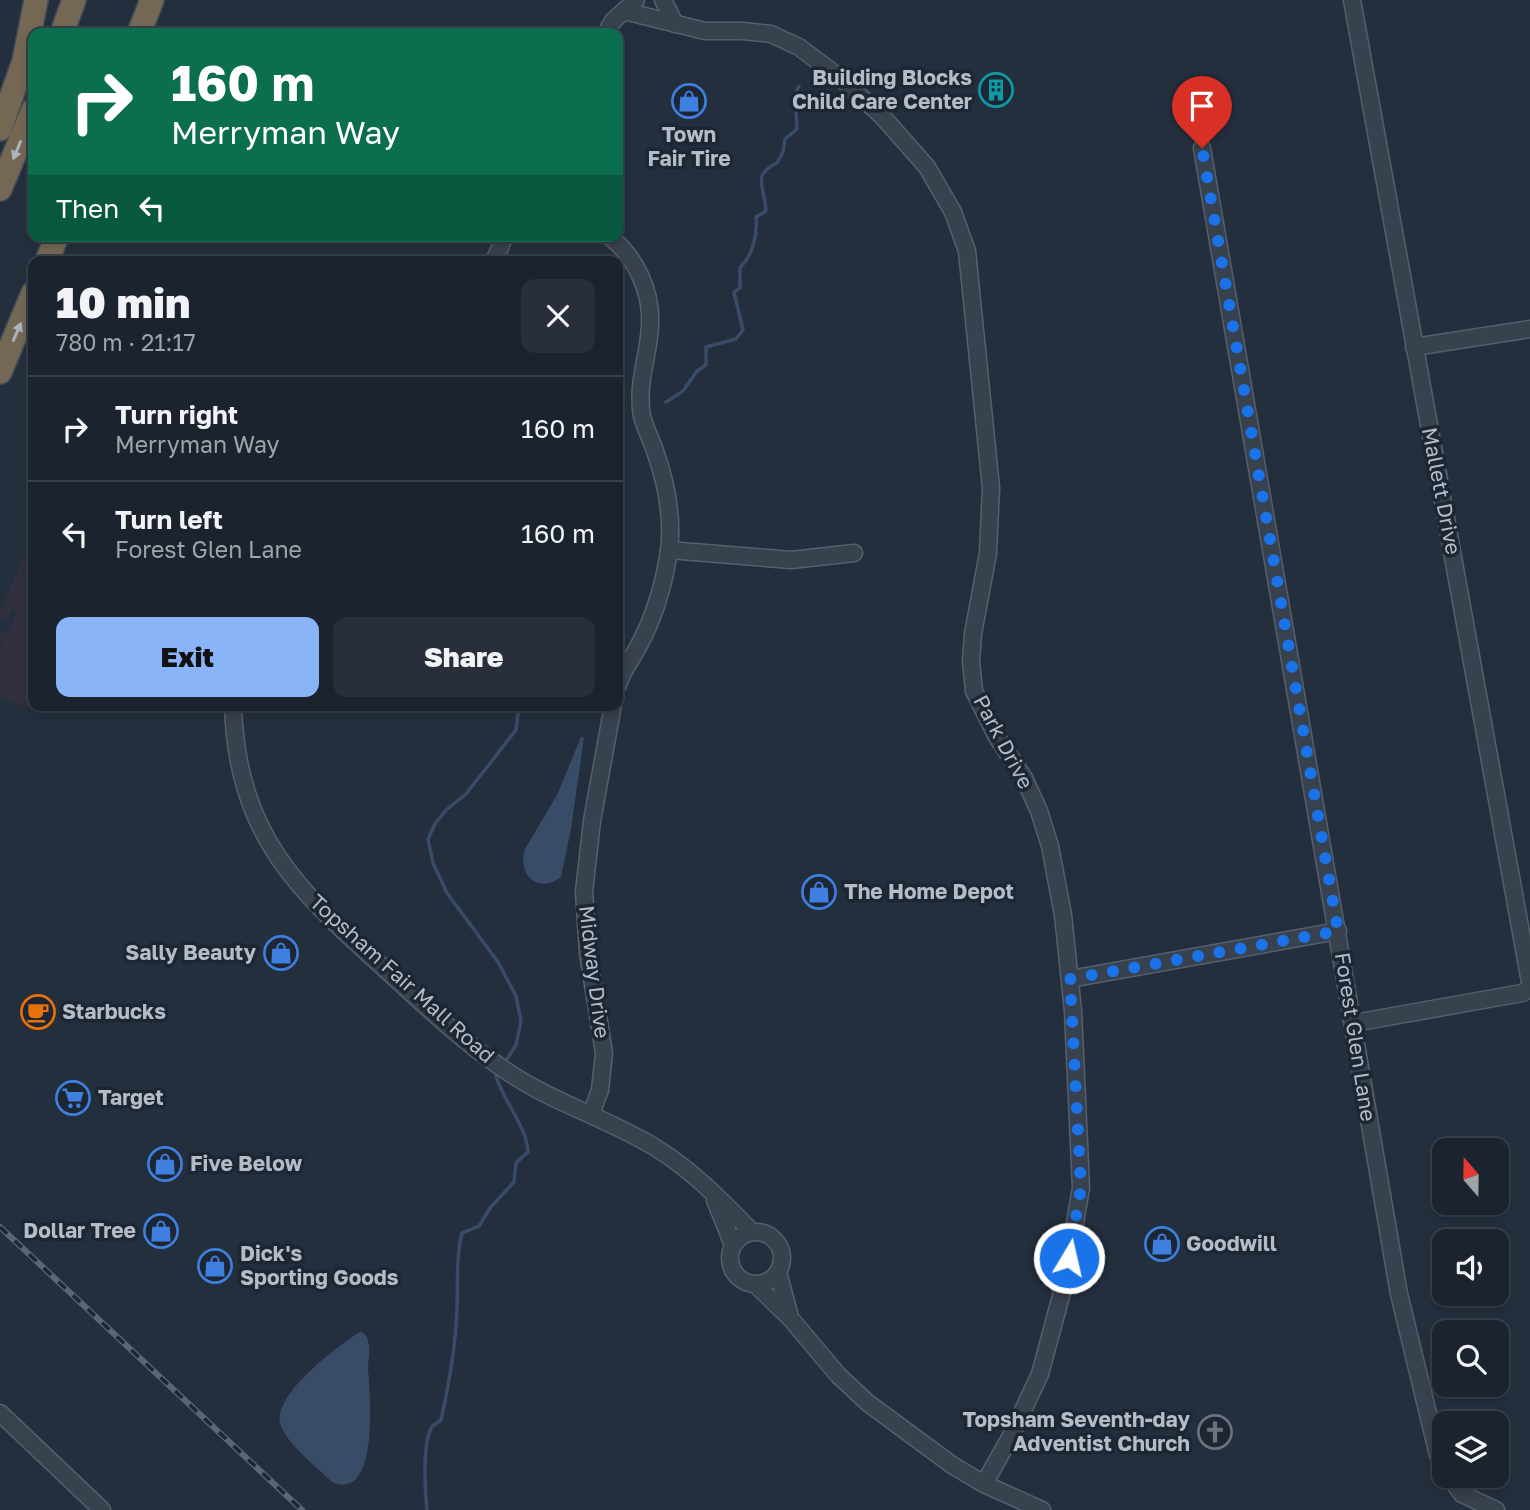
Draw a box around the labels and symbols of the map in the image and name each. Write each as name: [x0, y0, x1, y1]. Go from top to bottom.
place label: Building Blocks Child Care Center: [792, 64, 972, 114]
building icon: Building Blocks Child Care Center: [977, 71, 1015, 109]
pin: [1172, 76, 1232, 148]
shop icon: Town Fair Tire: [670, 82, 708, 120]
place label: Town Fair Tire: [647, 121, 731, 171]
one-way arrow: [11, 139, 22, 160]
one-way arrow: [11, 322, 22, 343]
street label: Mallett Drive: [1417, 425, 1467, 557]
street label: Park Drive: [968, 690, 1039, 793]
shop icon: The Home Depot: [800, 873, 838, 911]
place label: The Home Depot: [844, 878, 1014, 904]
street label: Topsham Fair Mall Road: [305, 888, 500, 1068]
street label: Midway Drive: [574, 904, 616, 1040]
shop icon: Sally Beauty: [262, 934, 300, 972]
place label: Sally Beauty: [125, 939, 256, 965]
street label: Forest Glen Lane: [1330, 951, 1382, 1123]
cafe icon: Starbucks: [19, 993, 57, 1031]
place label: Starbucks: [62, 998, 166, 1024]
supermarket icon: Target: [54, 1079, 92, 1117]
place label: Target: [98, 1084, 164, 1110]
north arrow: [1432, 1138, 1508, 1214]
shop icon: Five Below: [146, 1145, 184, 1183]
place label: Five Below: [190, 1150, 303, 1176]
shop icon: Dollar Tree: [142, 1212, 180, 1250]
place label: Dollar Tree: [23, 1217, 136, 1243]
position arrow: [1032, 1221, 1106, 1295]
shop icon: Goodwill: [1143, 1225, 1181, 1263]
place label: Goodwill: [1186, 1230, 1277, 1256]
place label: Dick's Sporting Goods: [240, 1240, 399, 1290]
shop icon: Dick's Sporting Goods: [196, 1247, 234, 1285]
place label: Topsham Seventh-day Adventist Church: [962, 1406, 1190, 1456]
church icon: Topsham Seventh-day Adventist Church: [1196, 1413, 1234, 1451]

